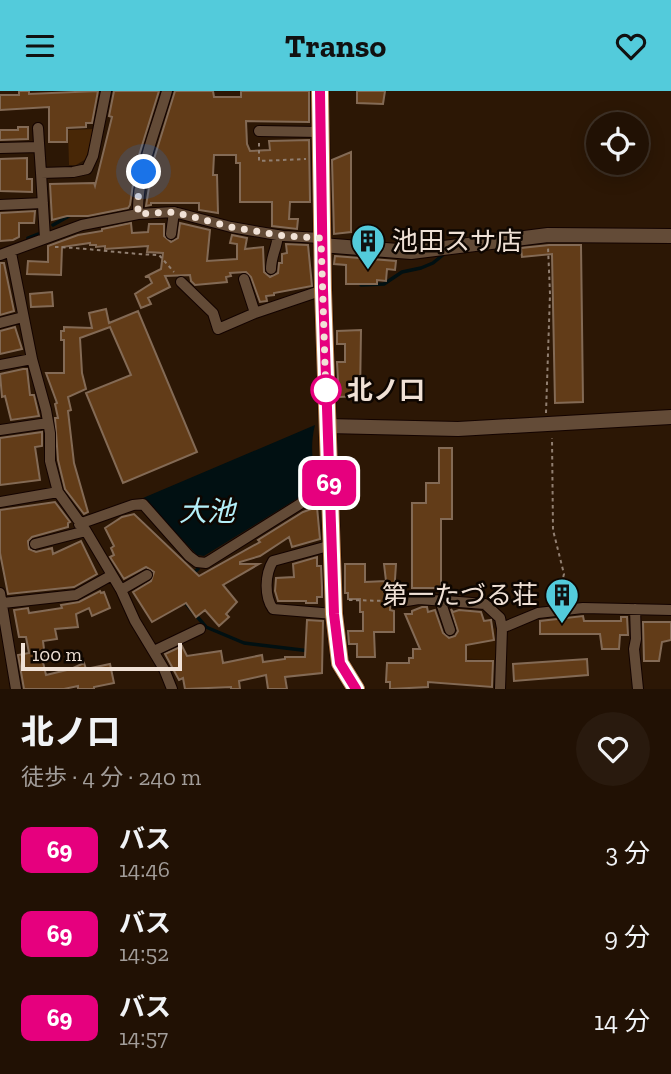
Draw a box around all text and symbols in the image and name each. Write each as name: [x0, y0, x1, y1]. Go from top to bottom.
icon: menu: [21, 27, 59, 65]
text: Transo: [285, 27, 386, 65]
icon: heart: [612, 27, 650, 65]
map controls: [586, 112, 649, 175]
button: locate: [586, 112, 649, 175]
your location: [126, 154, 161, 189]
building icon: 池田スサ店: [349, 222, 387, 271]
place label: 池田スサ店: [392, 225, 522, 257]
place label: 北ノ口: [347, 374, 425, 406]
marker: 北ノ口: [311, 375, 341, 405]
line badge: 69: [298, 460, 360, 506]
text: 69: [316, 468, 342, 497]
water label: 大池: [179, 495, 238, 528]
building icon: 第一たづる荘: [543, 576, 581, 625]
place label: 第一たづる荘: [382, 579, 538, 611]
scale bar: [21, 640, 182, 672]
text: 100 m: [32, 643, 82, 666]
text: 北ノ口: [21, 712, 120, 751]
button: heart: [576, 712, 650, 786]
text: 徒歩 · 4 分 · 240 m: [21, 763, 201, 791]
text: バス: [119, 823, 171, 855]
text: 69: [47, 835, 72, 864]
text: 3 分: [605, 837, 650, 869]
text: 14:46: [119, 855, 170, 883]
text: バス: [119, 907, 171, 939]
text: 69: [47, 919, 72, 948]
text: 9 分: [604, 921, 650, 953]
text: 14:52: [119, 939, 169, 967]
text: バス: [119, 991, 171, 1023]
text: 69: [47, 1003, 72, 1032]
text: 14 分: [594, 1005, 650, 1037]
text: 14:57: [119, 1023, 168, 1051]

